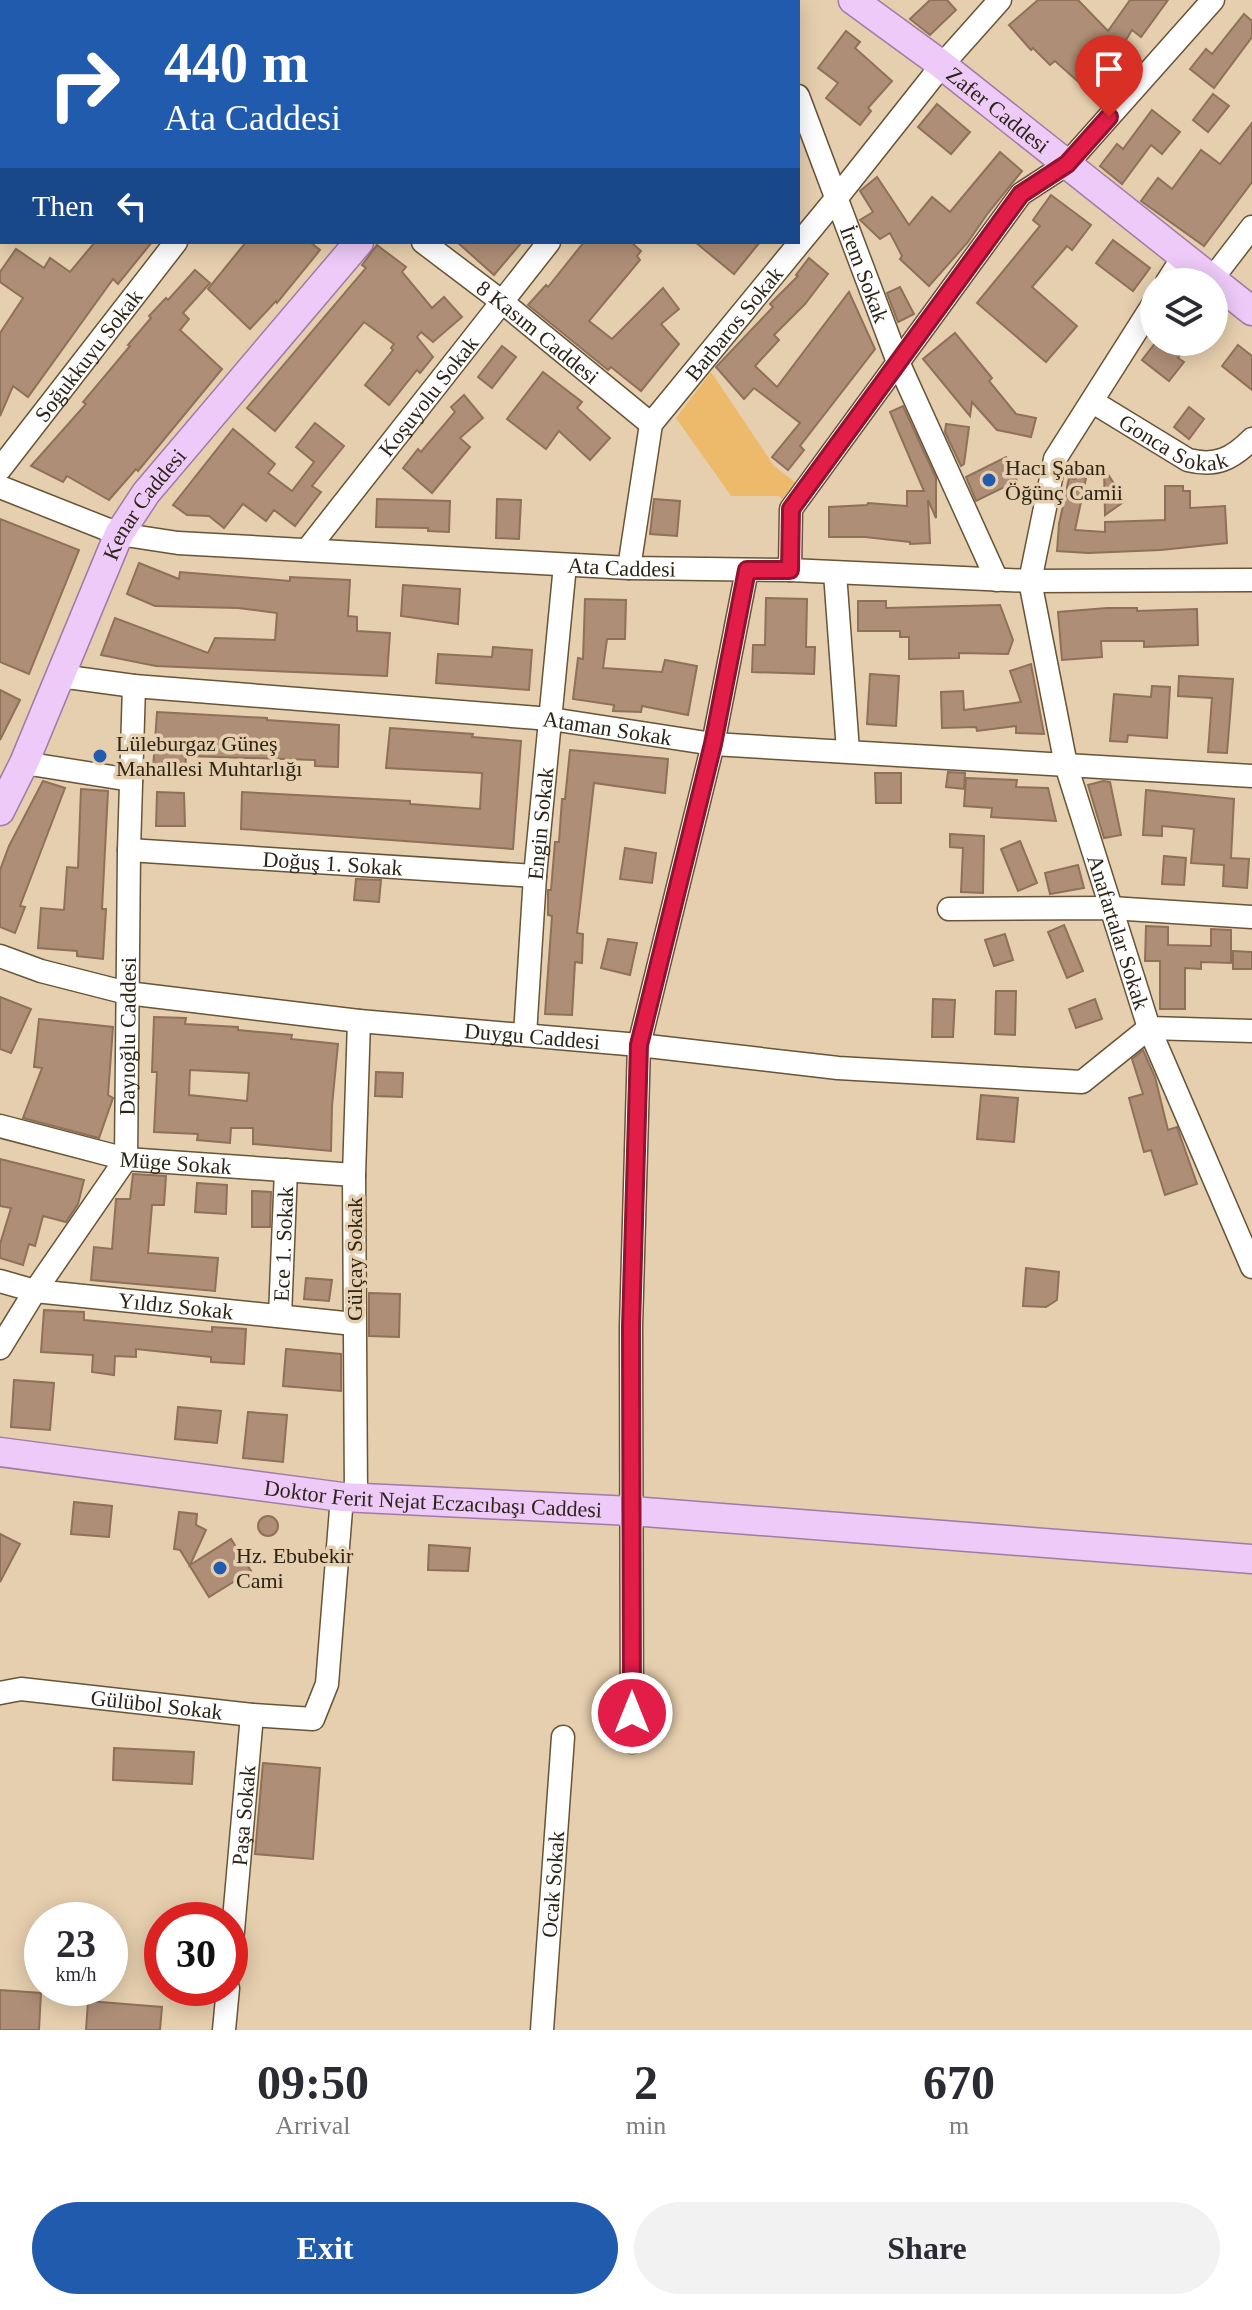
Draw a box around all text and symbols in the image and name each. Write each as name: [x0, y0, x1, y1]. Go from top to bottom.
icon: right: [32, 32, 136, 136]
text: 440 m: [164, 32, 309, 94]
pin: [1075, 35, 1143, 117]
icon: arrive: [1087, 47, 1131, 91]
street label: Zafer Caddesi: [942, 61, 1055, 158]
text: Ata Caddesi: [164, 98, 341, 138]
icon: left: [110, 184, 154, 228]
text: Then: [32, 189, 94, 222]
street label: İrem Sokak: [835, 222, 895, 326]
street label: Barbaros Sokak: [680, 261, 788, 385]
map controls: [1140, 268, 1228, 356]
button: layers: [1140, 268, 1228, 356]
street label: 8 Kasım Caddesi: [472, 275, 604, 389]
street label: Soğukkuyu Sokak: [29, 284, 147, 426]
street label: Koşuyolu Sokak: [373, 331, 483, 461]
street label: Gonca Sokak: [1115, 409, 1231, 475]
street label: Kenar Caddesi: [97, 443, 191, 563]
place label: Hacı Şaban Öğünç Camii: [1005, 455, 1123, 505]
marker: Hacı Şaban Öğünç Camii: [980, 471, 998, 489]
street label: Ata Caddesi: [567, 552, 676, 581]
street label: Ataman Sokak: [542, 706, 674, 750]
place label: Lüleburgaz Güneş Mahallesi Muhtarlığı: [116, 731, 302, 781]
marker: Lüleburgaz Güneş Mahallesi Muhtarlığı: [91, 747, 109, 765]
street label: Engin Sokak: [522, 766, 558, 881]
street label: Doğuş 1. Sokak: [262, 846, 403, 880]
street label: Anafartalar Sokak: [1083, 852, 1155, 1012]
street label: Dayıoğlu Caddesi: [114, 957, 140, 1115]
street label: Duygu Caddesi: [463, 1018, 601, 1054]
street label: Müge Sokak: [119, 1146, 232, 1179]
street label: Ece 1. Sokak: [268, 1186, 298, 1302]
street label: Gülçay Sokak: [342, 1197, 367, 1321]
street label: Yıldız Sokak: [117, 1287, 235, 1324]
street label: Doktor Ferit Nejat Eczacıbaşı Caddesi: [263, 1474, 603, 1522]
place label: Hz. Ebubekir Cami: [236, 1543, 354, 1593]
marker: Hz. Ebubekir Cami: [211, 1559, 229, 1577]
position arrow: [590, 1671, 674, 1755]
street label: Gülübol Sokak: [89, 1684, 224, 1724]
street label: Paşa Sokak: [226, 1764, 260, 1867]
street label: Ocak Sokak: [536, 1830, 569, 1939]
speed limit sign: 30: [144, 1902, 248, 2006]
text: 23: [56, 1921, 96, 1966]
text: km/h: [55, 1963, 97, 1985]
text: 09:50: [257, 2056, 369, 2109]
text: 2: [634, 2056, 658, 2109]
text: 670: [923, 2056, 995, 2109]
text: Arrival: [275, 2111, 350, 2140]
text: min: [626, 2111, 666, 2140]
text: m: [949, 2111, 969, 2140]
button: Exit: [32, 2202, 618, 2294]
button: Share: [634, 2202, 1220, 2294]

